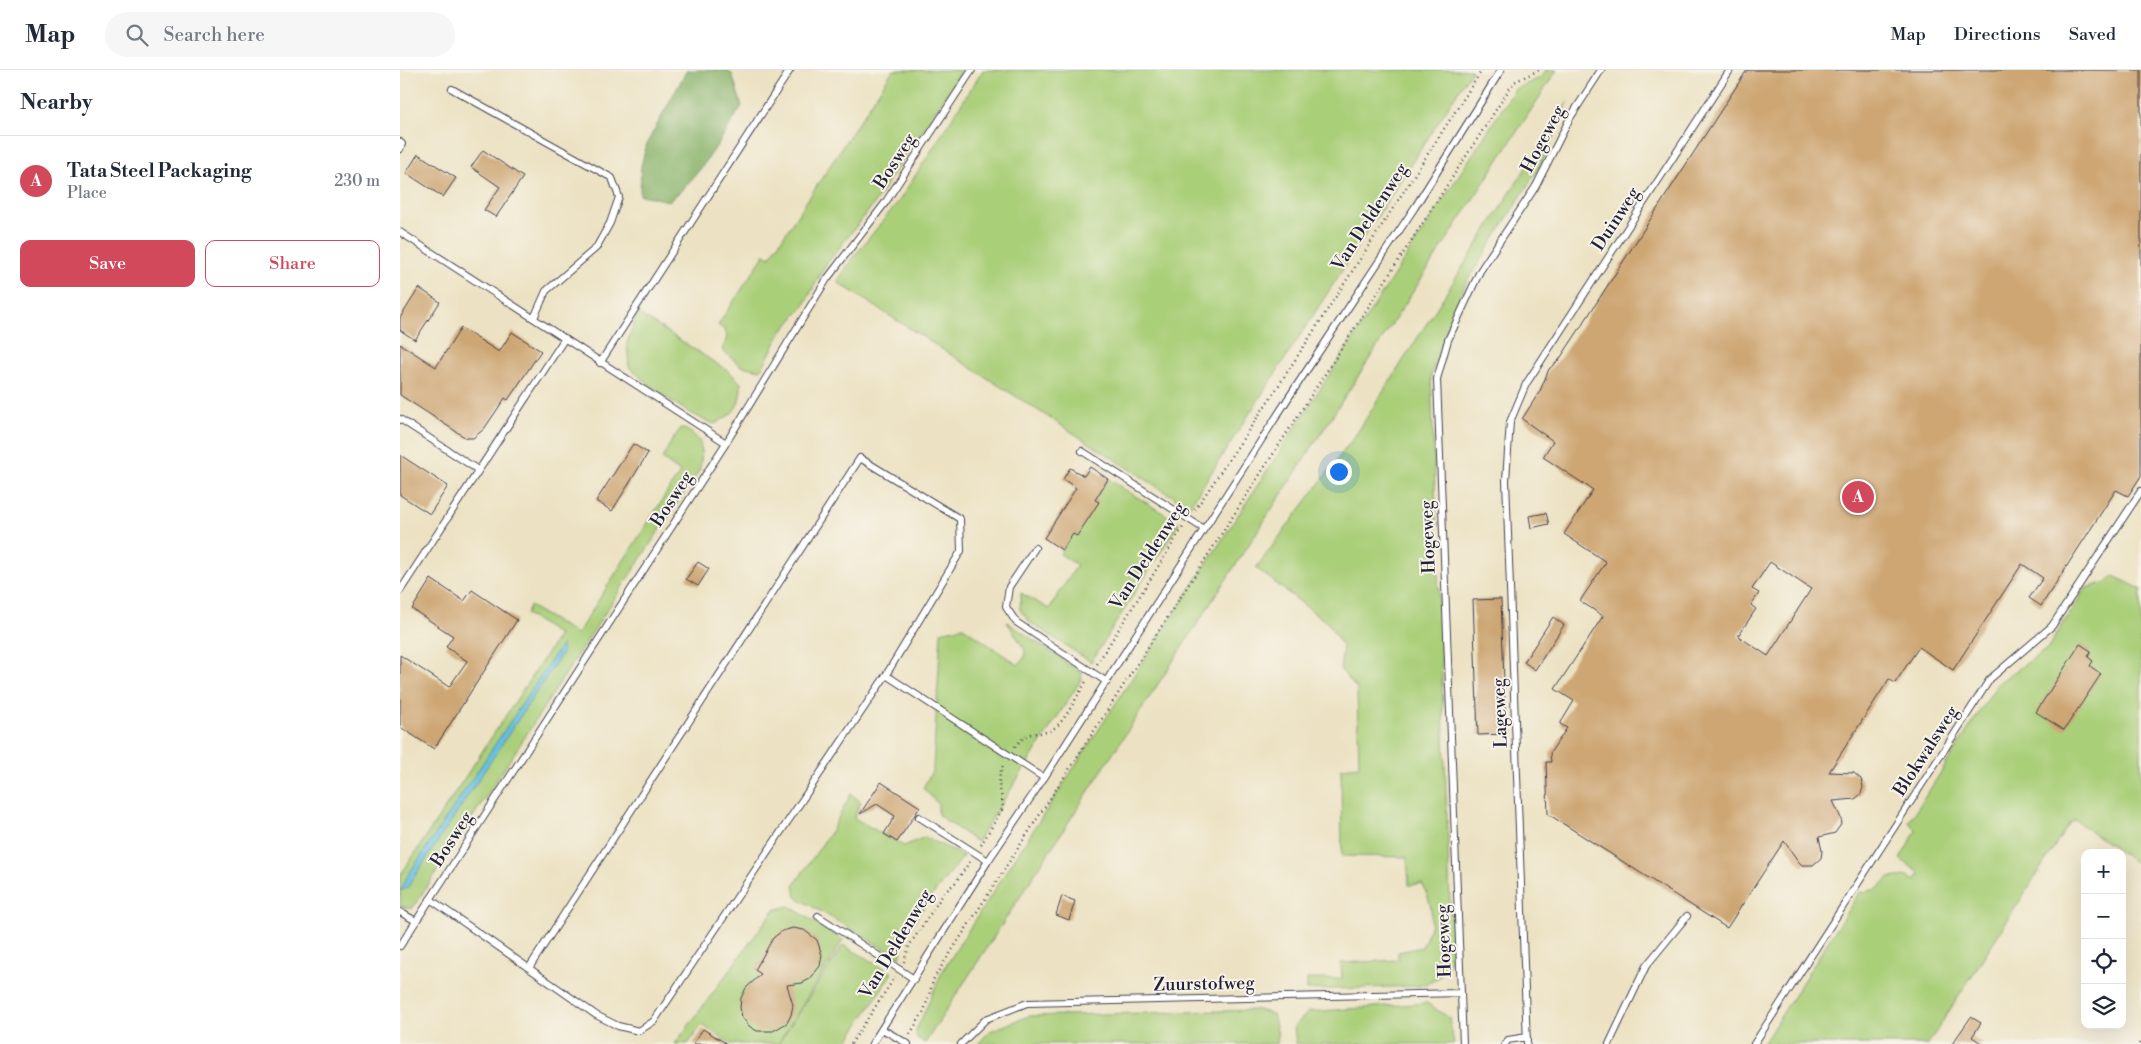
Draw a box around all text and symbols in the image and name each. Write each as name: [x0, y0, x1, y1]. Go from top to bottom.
search box: [105, 12, 455, 57]
text: Map: [25, 20, 75, 50]
icon: search: [123, 21, 151, 49]
text: Search here: [163, 23, 265, 47]
text: Map: [1890, 23, 1926, 46]
text: Directions: [1954, 23, 2041, 46]
text: Saved: [2069, 23, 2116, 46]
text: Nearby: [20, 90, 93, 116]
street label: Hogeweg: [1516, 101, 1571, 177]
street label: Bosweg: [868, 128, 922, 194]
street label: Van Deldenweg: [1326, 158, 1414, 276]
text: Tata Steel Packaging: [67, 159, 252, 183]
text: A: [30, 171, 42, 191]
text: 230 m: [334, 171, 380, 191]
street label: Duinweg: [1587, 182, 1646, 255]
text: Place: [67, 183, 107, 203]
button: Save: [20, 240, 195, 287]
button: Share: [205, 240, 380, 287]
your location: [1326, 459, 1352, 485]
street label: Bosweg: [645, 466, 699, 532]
pin: A: [1842, 478, 1874, 516]
street label: Van Deldenweg: [1104, 497, 1192, 615]
street label: Hogeweg: [1415, 499, 1441, 574]
street label: Lageweg: [1487, 677, 1513, 748]
street label: Blokwalsweg: [1888, 701, 1964, 801]
street label: Bosweg: [425, 806, 479, 872]
map controls: [2081, 849, 2126, 1029]
button: +: [2081, 849, 2126, 894]
street label: Van Deldenweg: [854, 884, 938, 1004]
button: −: [2081, 894, 2126, 939]
street label: Hogeweg: [1431, 903, 1457, 978]
button: locate: [2081, 939, 2126, 984]
street label: Zuurstofweg: [1153, 972, 1255, 996]
button: layers: [2081, 984, 2126, 1029]

